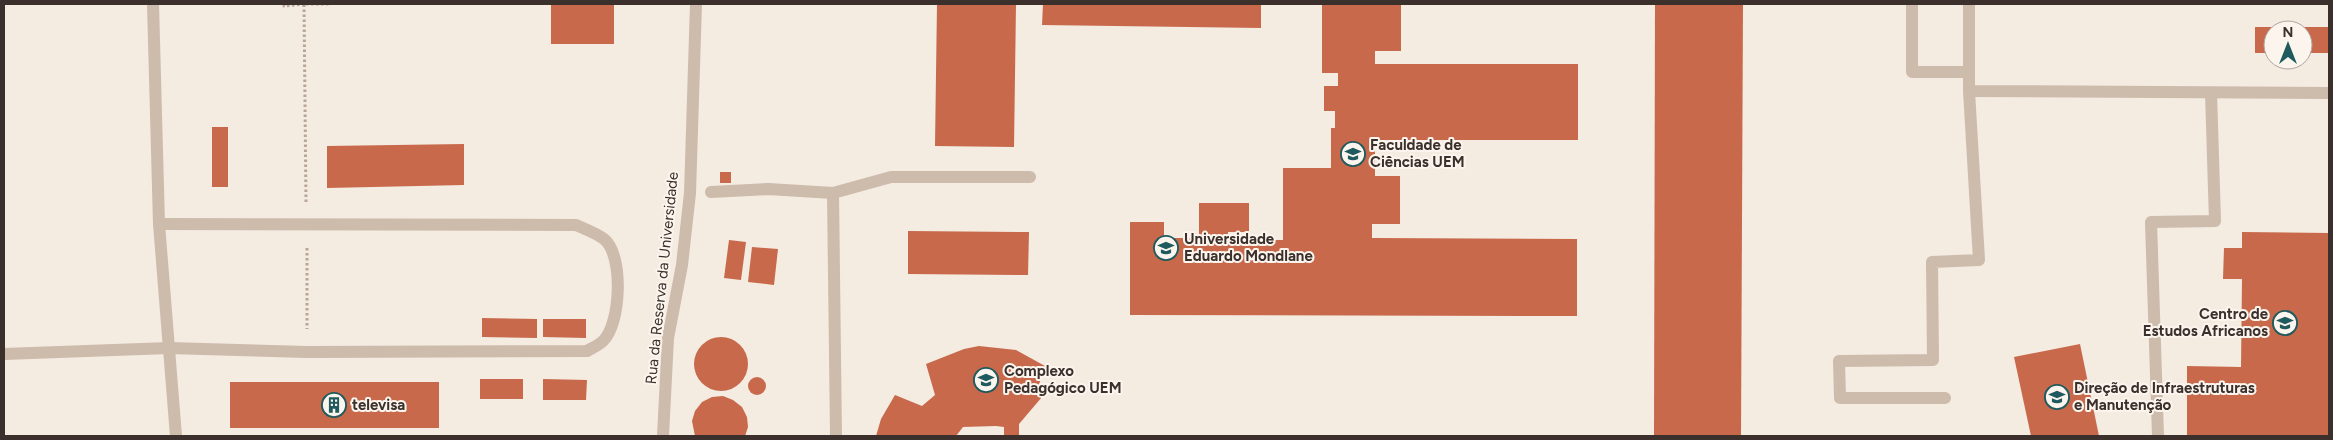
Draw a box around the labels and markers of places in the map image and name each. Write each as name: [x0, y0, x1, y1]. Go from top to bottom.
place label: Faculdade de Ciências UEM: [1370, 136, 1465, 171]
school or university icon: Faculdade de Ciências UEM: [1340, 141, 1366, 167]
place label: Universidade Eduardo Mondlane: [1184, 230, 1313, 265]
school or university icon: Universidade Eduardo Mondlane: [1153, 235, 1179, 261]
place label: Centro de Estudos Africanos: [2143, 305, 2269, 340]
school or university icon: Centro de Estudos Africanos: [2272, 310, 2298, 336]
place label: Complexo Pedagógico UEM: [1004, 362, 1122, 397]
school or university icon: Complexo Pedagógico UEM: [973, 367, 999, 393]
place label: Direção de Infraestruturas e Manutenção: [2074, 379, 2255, 414]
school or university icon: Direção de Infraestruturas e Manutenção: [2044, 384, 2070, 410]
building icon: televisa: [321, 392, 347, 418]
place label: televisa: [352, 396, 405, 414]

